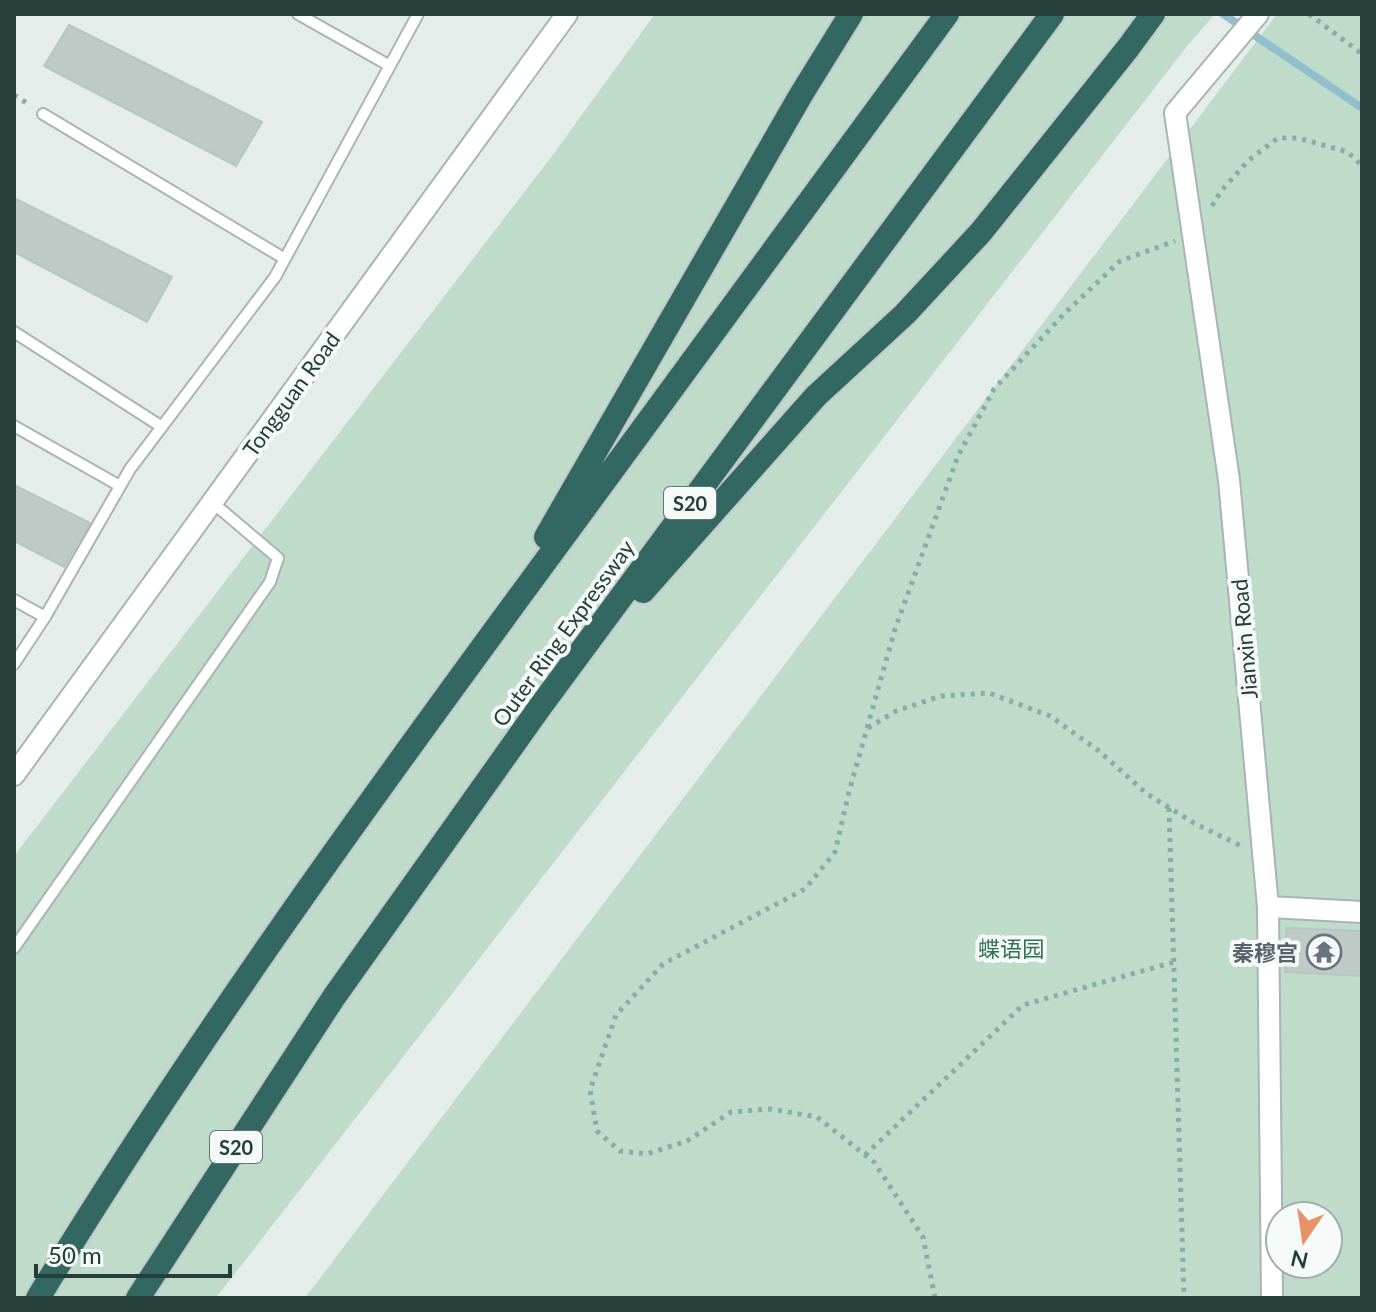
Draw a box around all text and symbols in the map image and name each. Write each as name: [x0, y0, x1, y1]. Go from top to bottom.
street label: Tongguan Road: [237, 326, 345, 462]
road number: S20: [664, 487, 716, 519]
street label: Outer Ring Expressway: [486, 534, 640, 732]
street label: Jianxin Road: [1225, 578, 1263, 700]
temple icon: 秦穆宫: [1305, 933, 1343, 971]
park label: 蝶语园: [978, 935, 1044, 962]
place label: 秦穆宫: [1232, 939, 1298, 966]
road number: S20: [210, 1131, 262, 1163]
north arrow: [1264, 1200, 1344, 1280]
scale bar: [36, 1228, 230, 1278]
text: 50 m: [48, 1240, 102, 1269]
text: N: [1288, 1245, 1311, 1275]

